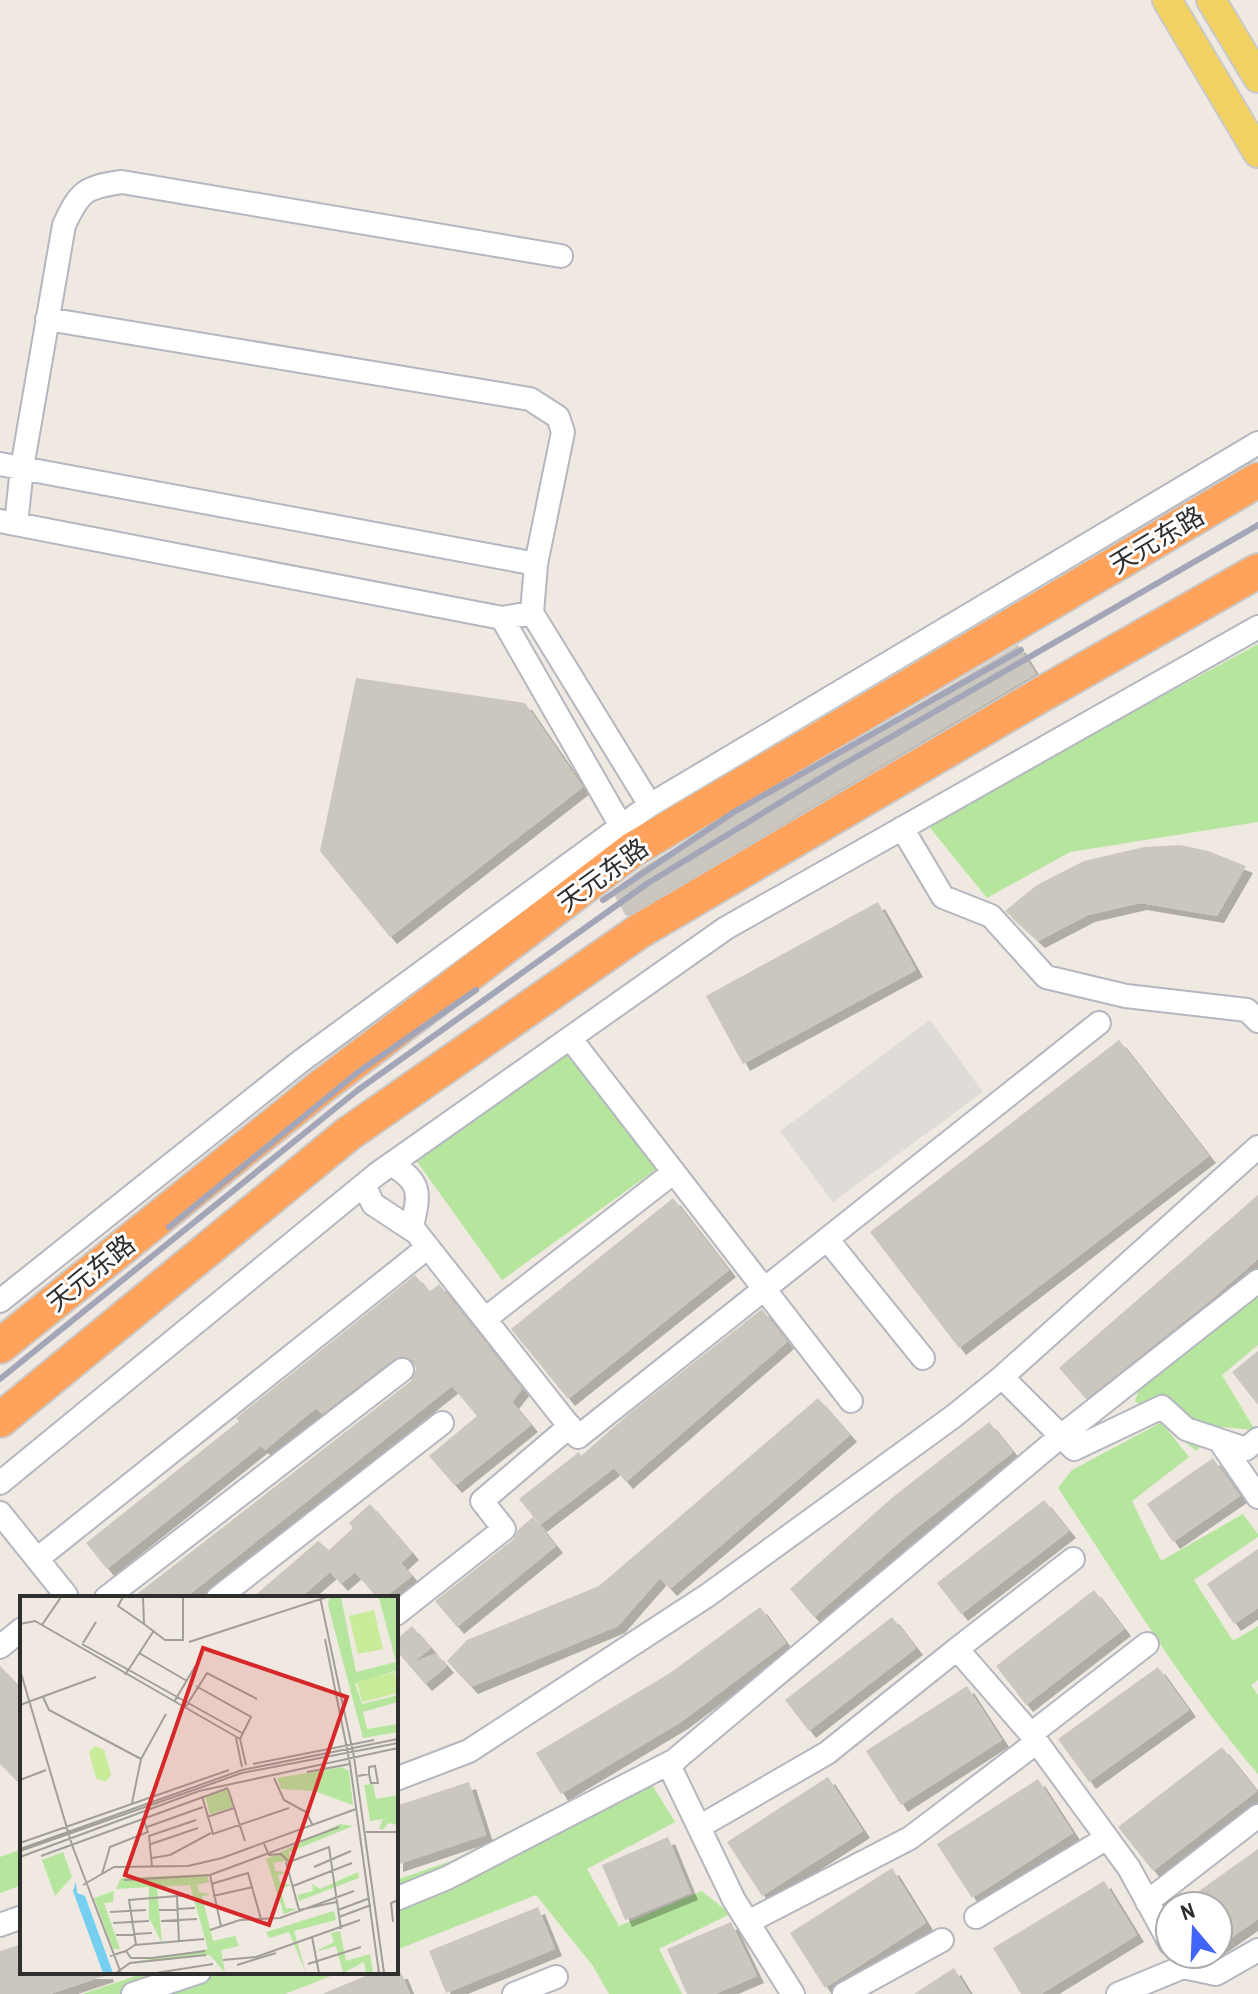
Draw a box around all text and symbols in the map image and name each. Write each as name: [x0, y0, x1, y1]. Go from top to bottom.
street label: 天元东路: [1103, 498, 1210, 581]
street label: 天元东路: [550, 830, 655, 919]
street label: 天元东路: [39, 1226, 142, 1319]
inset map: [20, 1596, 398, 1974]
north arrow: [1154, 1890, 1234, 1970]
text: N: [1176, 1895, 1199, 1927]

